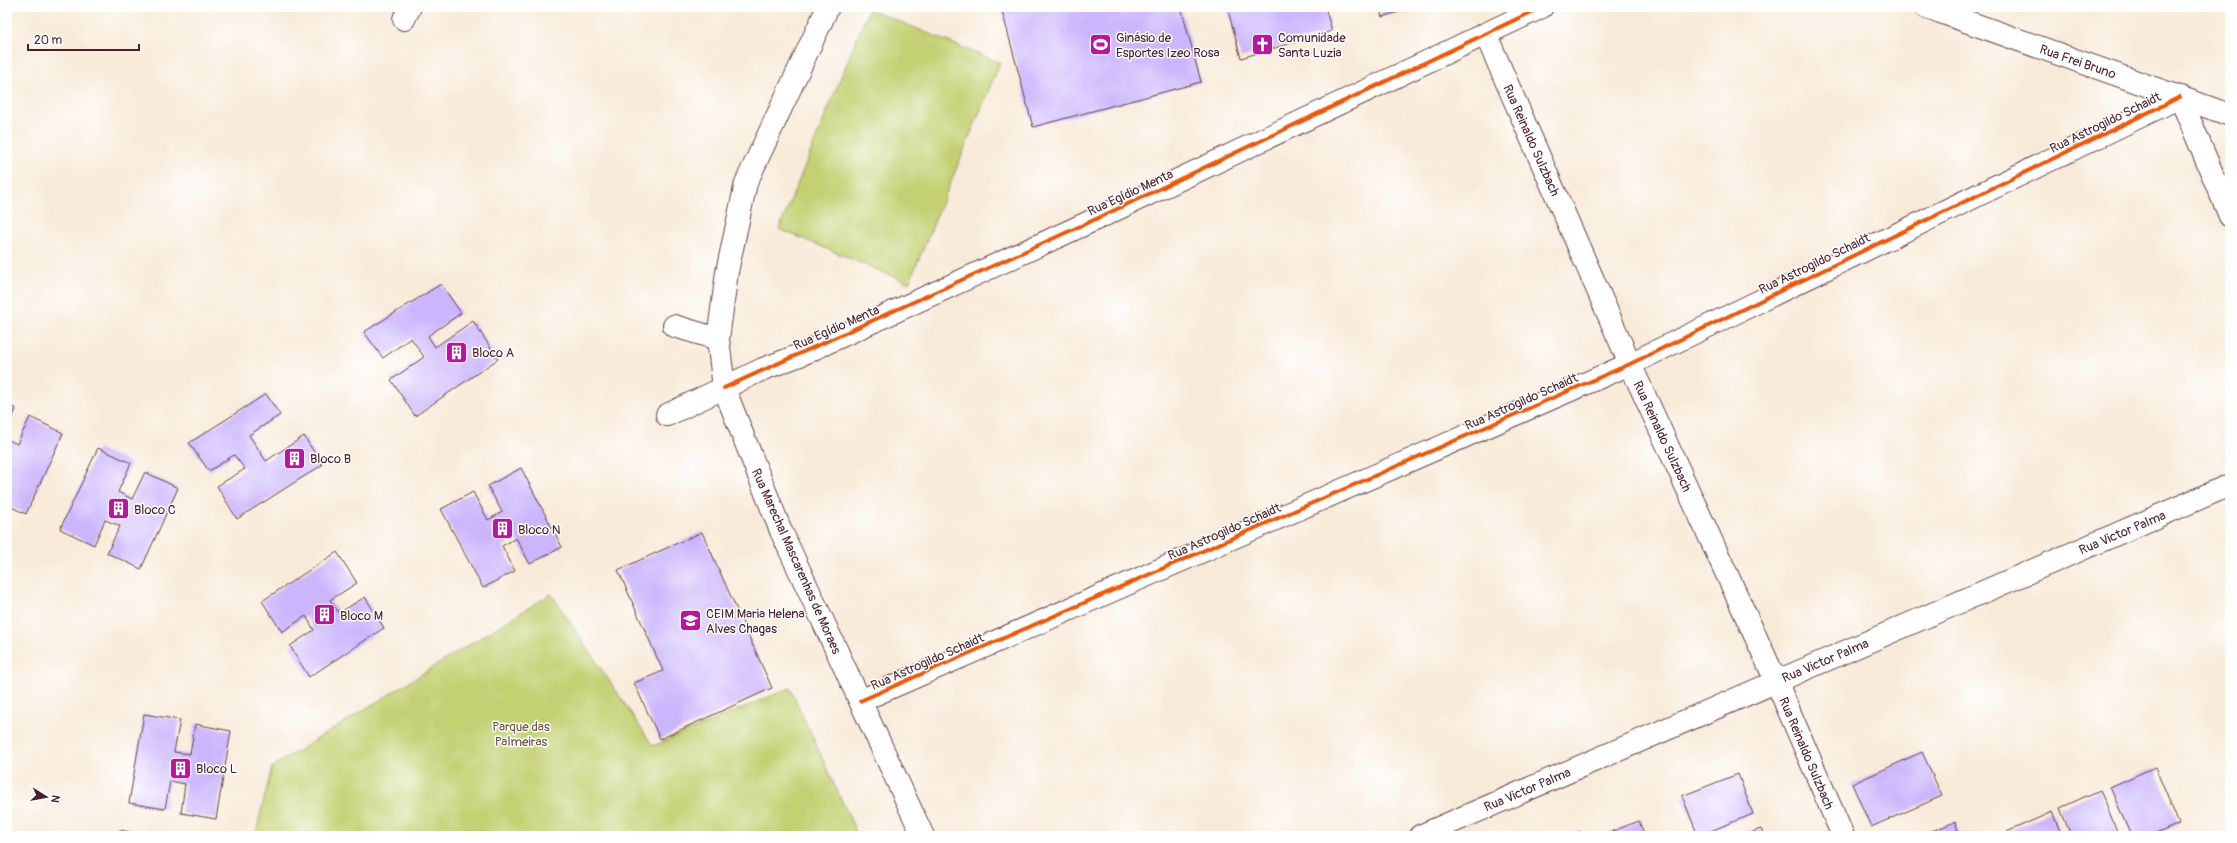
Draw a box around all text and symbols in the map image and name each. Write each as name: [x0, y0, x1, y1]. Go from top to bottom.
scale bar: [28, 26, 139, 52]
place label: Ginásio de Esportes Izeo Rosa: [1116, 30, 1220, 61]
place label: Comunidade Santa Luzia: [1278, 30, 1346, 61]
sports icon: Ginásio de Esportes Izeo Rosa: [1088, 31, 1114, 57]
church icon: Comunidade Santa Luzia: [1249, 31, 1275, 57]
text: 20 m: [34, 33, 63, 48]
street label: Rua Frei Bruno: [2037, 41, 2118, 83]
street label: Rua Reinaldo Sulzbach: [1499, 82, 1563, 199]
street label: Rua Astrogildo Schaidt: [2047, 89, 2164, 157]
street label: Rua Egídio Menta: [1085, 166, 1176, 220]
street label: Rua Astrogildo Schaidt: [1756, 230, 1873, 298]
street label: Rua Egídio Menta: [791, 302, 882, 354]
building icon: Bloco A: [444, 339, 470, 365]
place label: Bloco A: [472, 345, 515, 361]
street label: Rua Astrogildo Schaidt: [1462, 370, 1581, 434]
street label: Rua Reinaldo Sulzbach: [1629, 378, 1695, 494]
building icon: Bloco B: [281, 445, 307, 471]
place label: Bloco B: [310, 451, 351, 467]
street label: Rua Marechal Mascarenhas de Moraes: [748, 466, 844, 657]
building icon: Bloco C: [106, 496, 132, 522]
street label: Rua Astrogildo Schaidt: [1165, 500, 1284, 564]
place label: Bloco C: [134, 502, 176, 518]
street label: Rua Victor Palma: [2077, 507, 2168, 558]
building icon: Bloco N: [489, 516, 515, 542]
place label: Bloco N: [518, 522, 561, 538]
building icon: Bloco M: [311, 602, 337, 628]
place label: CEIM Maria Helena Alves Chagas: [706, 606, 805, 637]
school or university icon: CEIM Maria Helena Alves Chagas: [678, 607, 704, 633]
place label: Bloco M: [340, 608, 383, 624]
street label: Rua Astrogildo Schaidt: [868, 630, 987, 694]
street label: Rua Victor Palma: [1780, 635, 1871, 686]
street label: Rua Reinaldo Sulzbach: [1775, 695, 1837, 812]
park label: Parque das Palmeiras: [492, 719, 550, 750]
building icon: Bloco L: [167, 755, 193, 781]
place label: Bloco L: [196, 761, 237, 777]
street label: Rua Victor Palma: [1482, 764, 1573, 815]
north arrow: [26, 777, 66, 817]
text: N: [48, 794, 62, 804]

